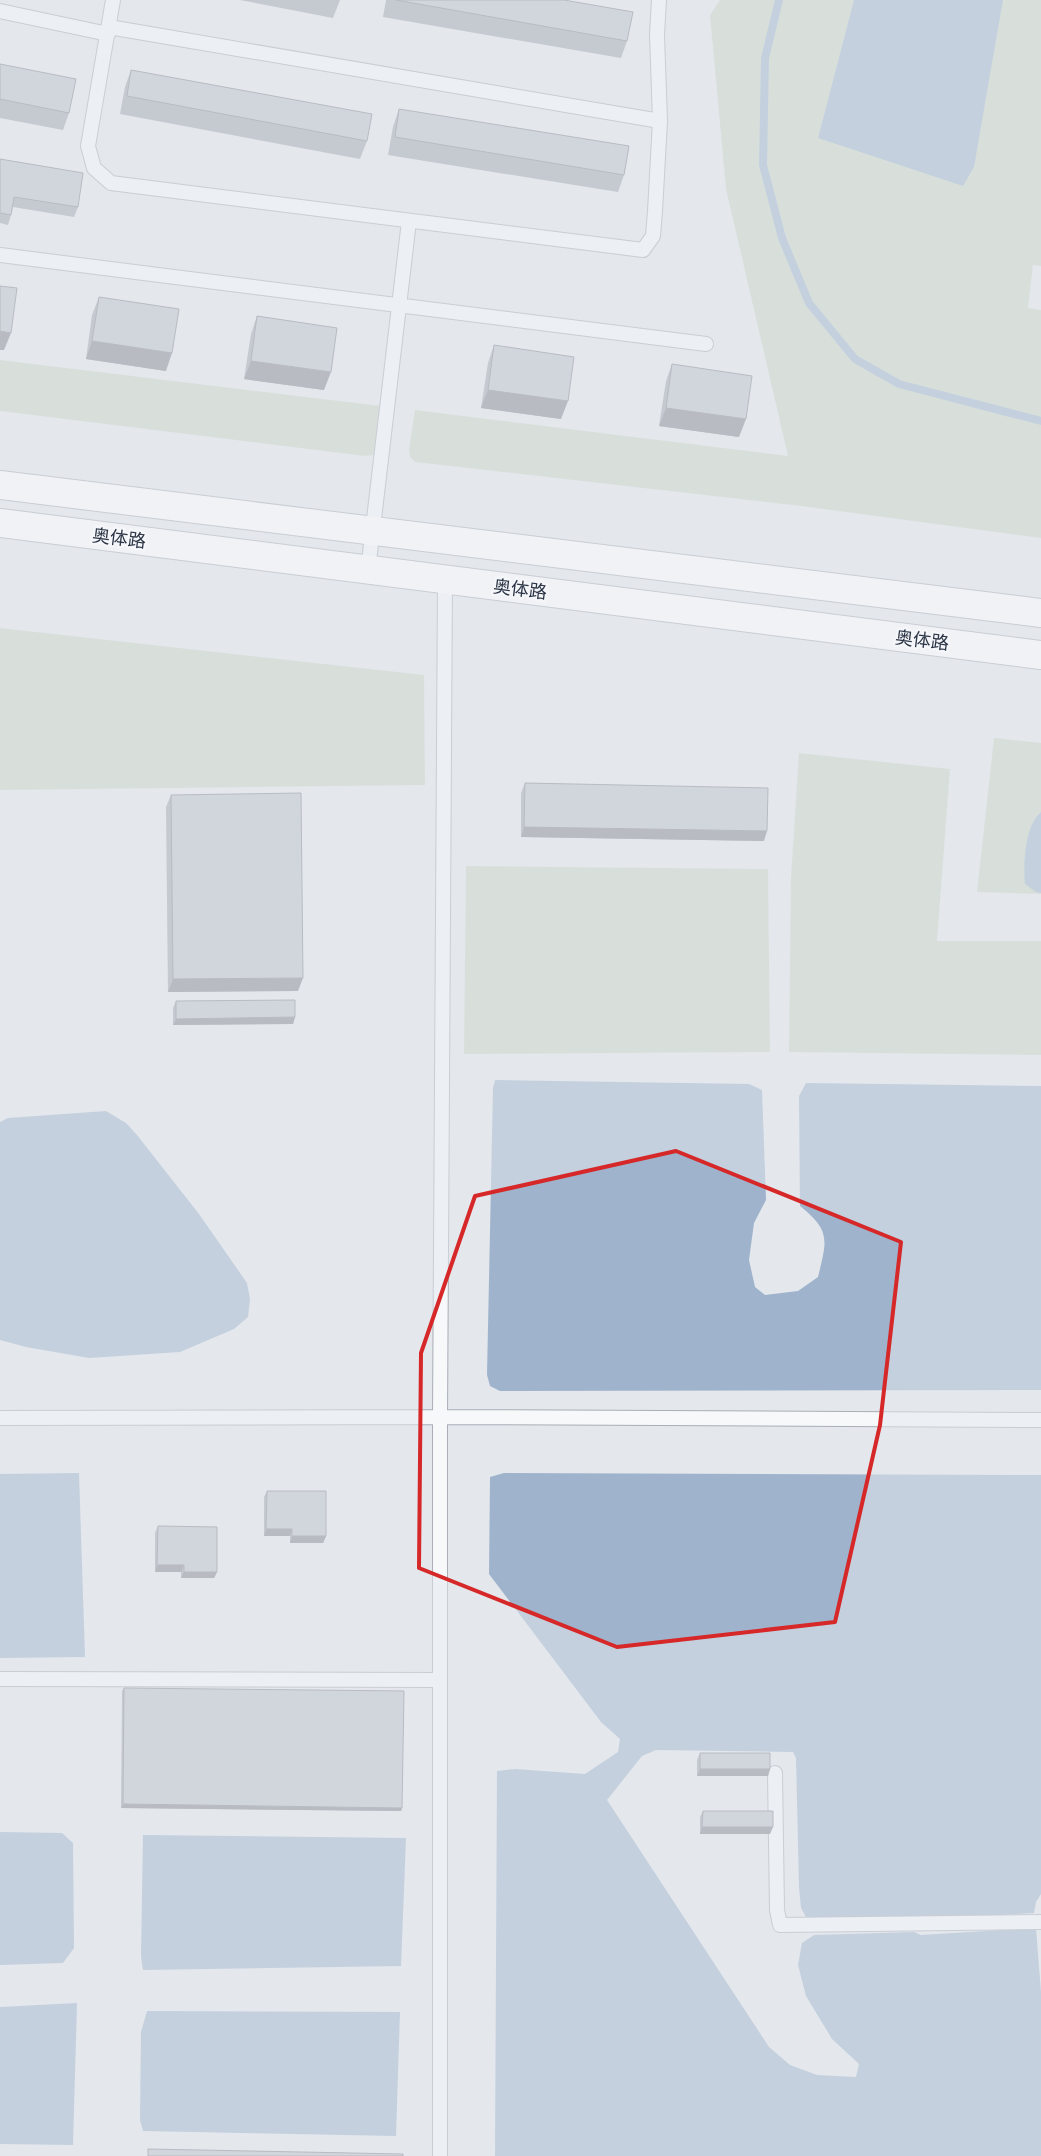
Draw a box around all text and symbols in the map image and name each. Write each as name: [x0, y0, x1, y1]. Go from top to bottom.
street label: 奥体路: [91, 524, 147, 552]
street label: 奥体路: [492, 575, 548, 603]
street label: 奥体路: [894, 626, 950, 654]

